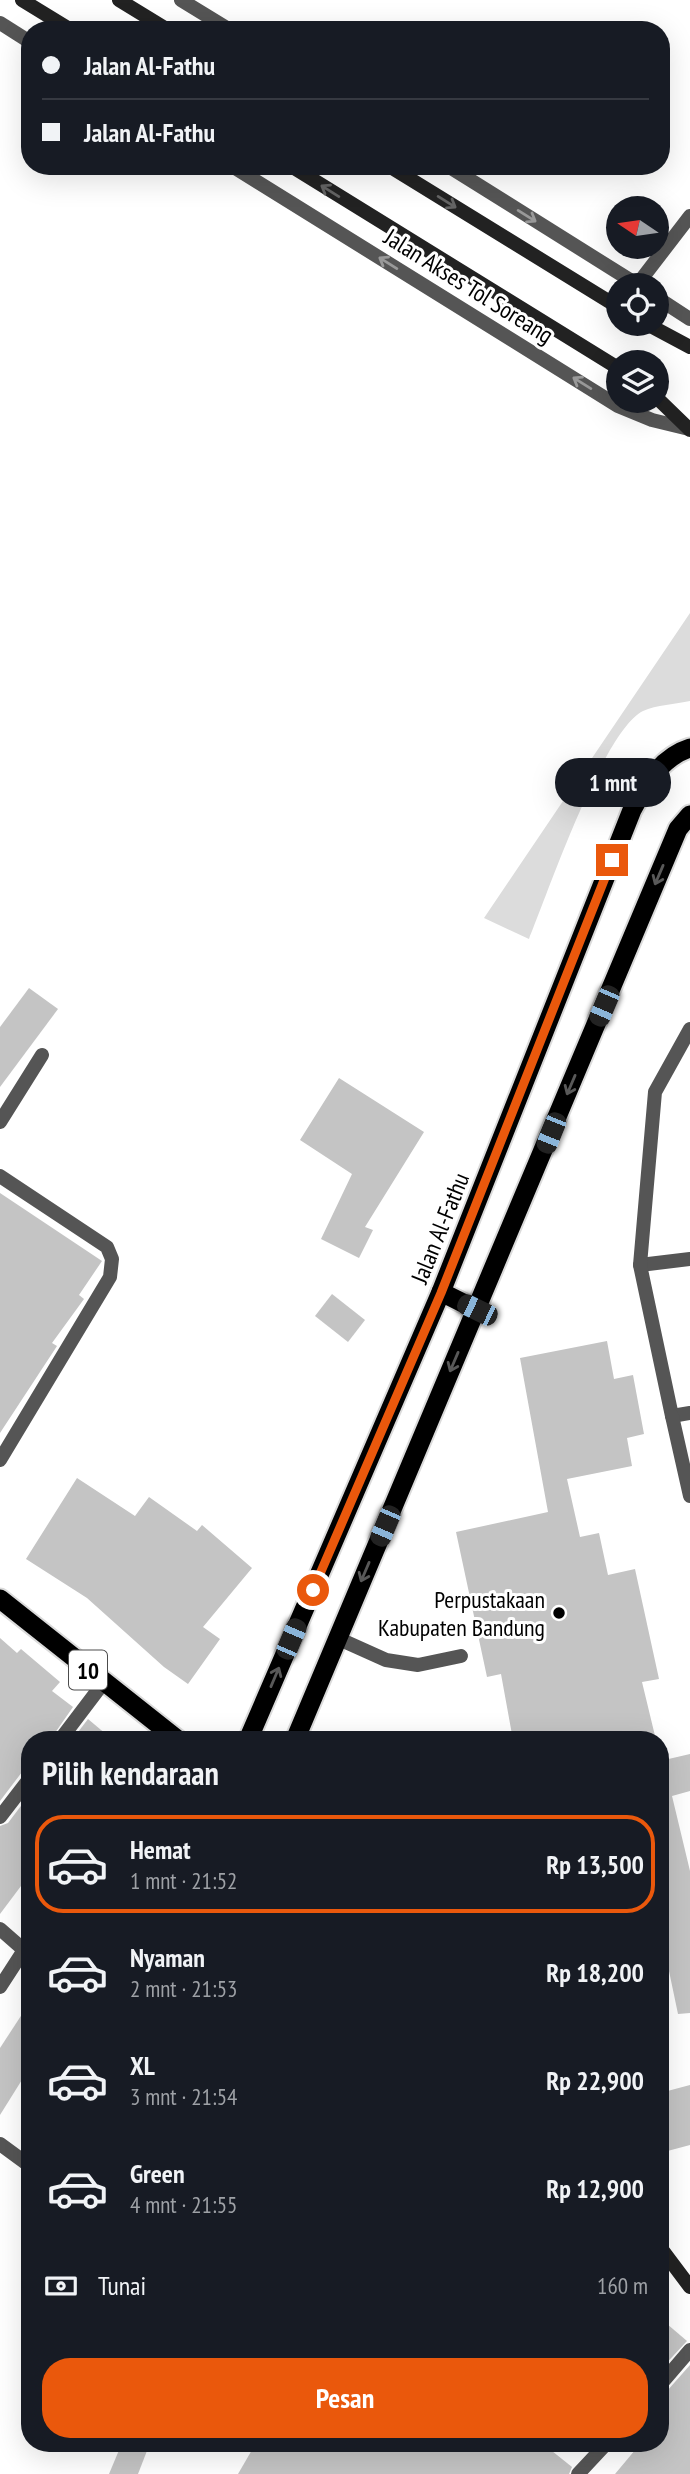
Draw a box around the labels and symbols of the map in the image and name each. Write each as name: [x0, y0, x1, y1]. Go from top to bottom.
one-way arrow: [321, 183, 341, 197]
one-way arrow: [437, 195, 457, 209]
north arrow: [606, 196, 668, 259]
one-way arrow: [517, 208, 536, 223]
street label: Jalan Akses Tol Soreang: [378, 221, 559, 350]
one-way arrow: [379, 256, 399, 270]
one-way arrow: [572, 376, 592, 390]
callout: 1 mnt: [554, 758, 670, 808]
route end: [596, 844, 628, 876]
one-way arrow: [652, 864, 665, 885]
car: [587, 983, 622, 1029]
one-way arrow: [564, 1073, 577, 1095]
car: [534, 1110, 569, 1156]
street label: Jalan Al-Fathu: [403, 1168, 476, 1289]
car: [454, 1291, 501, 1329]
one-way arrow: [447, 1351, 460, 1373]
car: [368, 1503, 403, 1549]
one-way arrow: [358, 1560, 371, 1582]
route start: [297, 1574, 329, 1606]
place label: Perpustakaan Kabupaten Bandung: [378, 1584, 545, 1643]
marker: Perpustakaan Kabupaten Bandung: [551, 1605, 567, 1621]
car: [274, 1616, 309, 1662]
road number: 10: [69, 1651, 107, 1690]
one-way arrow: [269, 1667, 282, 1688]

